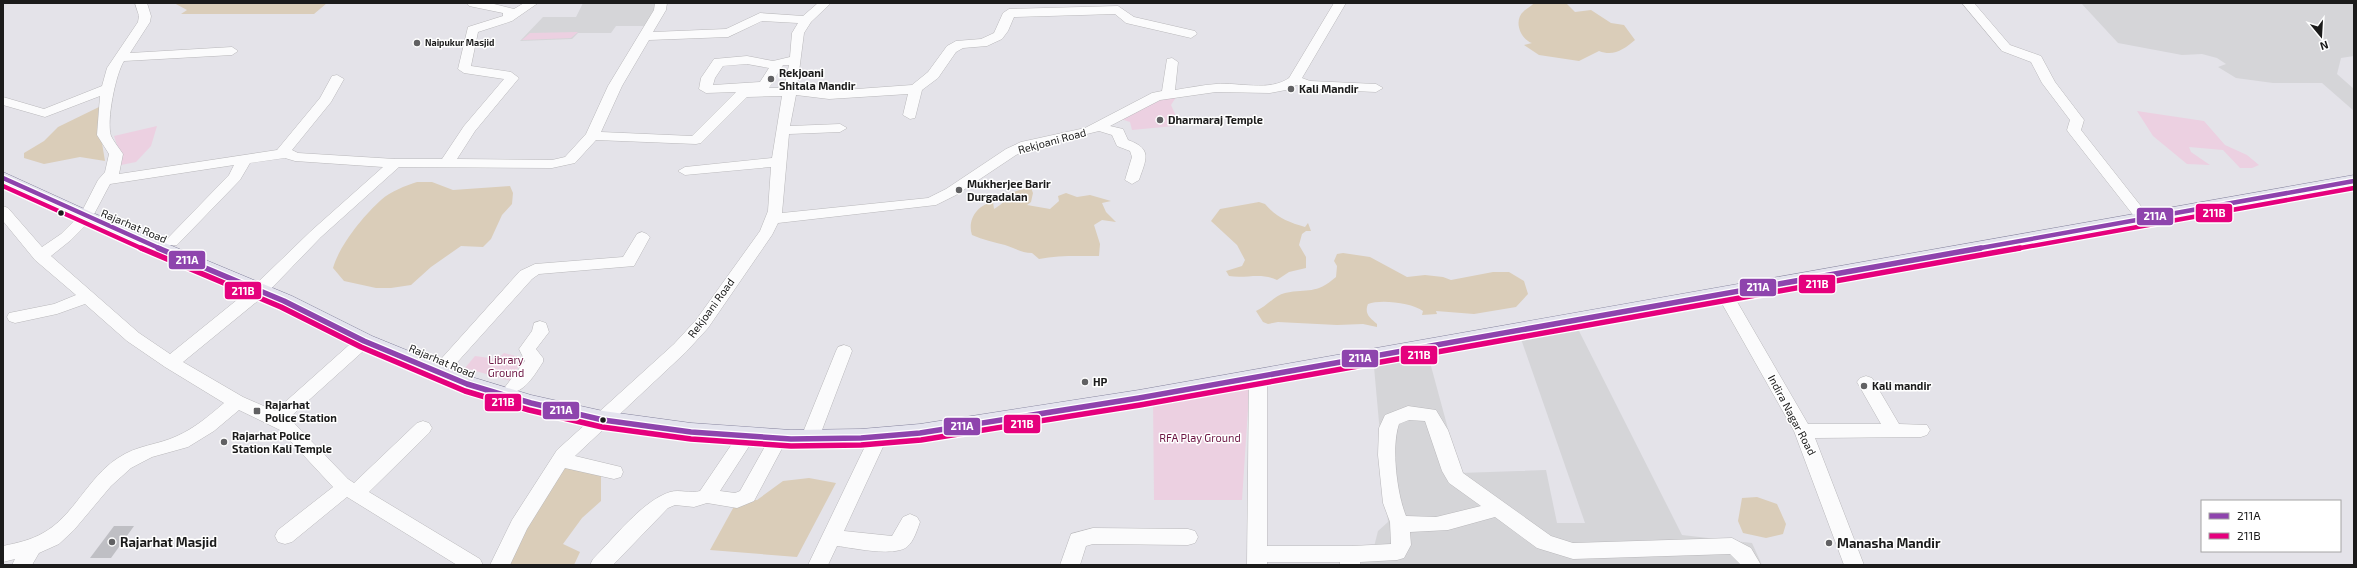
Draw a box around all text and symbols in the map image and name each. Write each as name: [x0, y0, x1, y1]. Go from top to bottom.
north arrow: [2301, 16, 2341, 56]
place label: Naipukur Masjid: [425, 37, 494, 48]
marker: Naipukur Masjid: [412, 38, 422, 48]
text: N: [2318, 39, 2330, 53]
place label: Rekjoani Shitala Mandir: [779, 66, 856, 92]
marker: Rekjoani Shitala Mandir: [766, 74, 776, 84]
place label: Kali Mandir: [1299, 82, 1359, 95]
marker: Kali Mandir: [1286, 84, 1296, 94]
place label: Dharmaraj Temple: [1168, 113, 1263, 127]
marker: Dharmaraj Temple: [1155, 115, 1165, 125]
street label: Rekjoani Road: [1016, 125, 1088, 157]
place label: Mukherjee Barir Durgadalan: [967, 177, 1051, 203]
marker: Mukherjee Barir Durgadalan: [954, 185, 964, 195]
line badge: 211B: [2195, 203, 2233, 223]
street label: Rajarhat Road: [99, 206, 169, 246]
text: 211B: [2203, 206, 2225, 219]
line badge: 211A: [2136, 207, 2174, 226]
unlabelled marker: [56, 208, 66, 218]
text: 211A: [2143, 209, 2167, 222]
line badge: 211A: [168, 250, 206, 270]
text: 211A: [175, 253, 199, 266]
line badge: 211B: [1798, 274, 1836, 294]
street label: Rekjoani Road: [685, 275, 737, 341]
text: 211B: [1806, 277, 1828, 290]
line badge: 211A: [1739, 278, 1777, 297]
text: 211A: [1746, 280, 1770, 293]
line badge: 211B: [224, 281, 262, 300]
text: 211B: [232, 284, 254, 297]
street label: Rajarhat Road: [407, 341, 477, 381]
line badge: 211B: [1400, 345, 1438, 365]
text: 211B: [1408, 348, 1430, 361]
line badge: 211A: [1341, 349, 1379, 368]
text: 211A: [1348, 351, 1372, 364]
park label: Library Ground: [488, 353, 524, 379]
street label: Indira Nagar Road: [1766, 372, 1819, 457]
place label: HP: [1093, 375, 1108, 388]
marker: HP: [1080, 377, 1090, 387]
place label: Kali mandir: [1872, 379, 1931, 392]
marker: Kali mandir: [1859, 381, 1869, 391]
line badge: 211B: [484, 393, 522, 412]
text: 211B: [492, 395, 514, 408]
place label: Rajarhat Police Station: [265, 398, 337, 424]
line badge: 211A: [542, 401, 580, 420]
text: 211A: [549, 403, 573, 416]
marker: Rajarhat Police Station: [252, 406, 262, 416]
line badge: 211B: [1003, 414, 1041, 434]
unlabelled marker: [598, 415, 608, 425]
line badge: 211A: [943, 417, 981, 436]
text: 211B: [1011, 417, 1033, 430]
text: 211A: [950, 419, 974, 432]
place label: Rajarhat Police Station Kali Temple: [232, 429, 332, 455]
park label: RFA Play Ground: [1159, 431, 1241, 444]
marker: Rajarhat Police Station Kali Temple: [219, 437, 229, 447]
legend: [2201, 500, 2341, 552]
text: 211A: [2237, 508, 2261, 522]
text: 211B: [2237, 528, 2261, 542]
place label: Rajarhat Masjid: [120, 534, 217, 550]
place label: Manasha Mandir: [1837, 535, 1941, 551]
marker: Rajarhat Masjid: [107, 537, 117, 547]
marker: Manasha Mandir: [1824, 538, 1834, 548]

